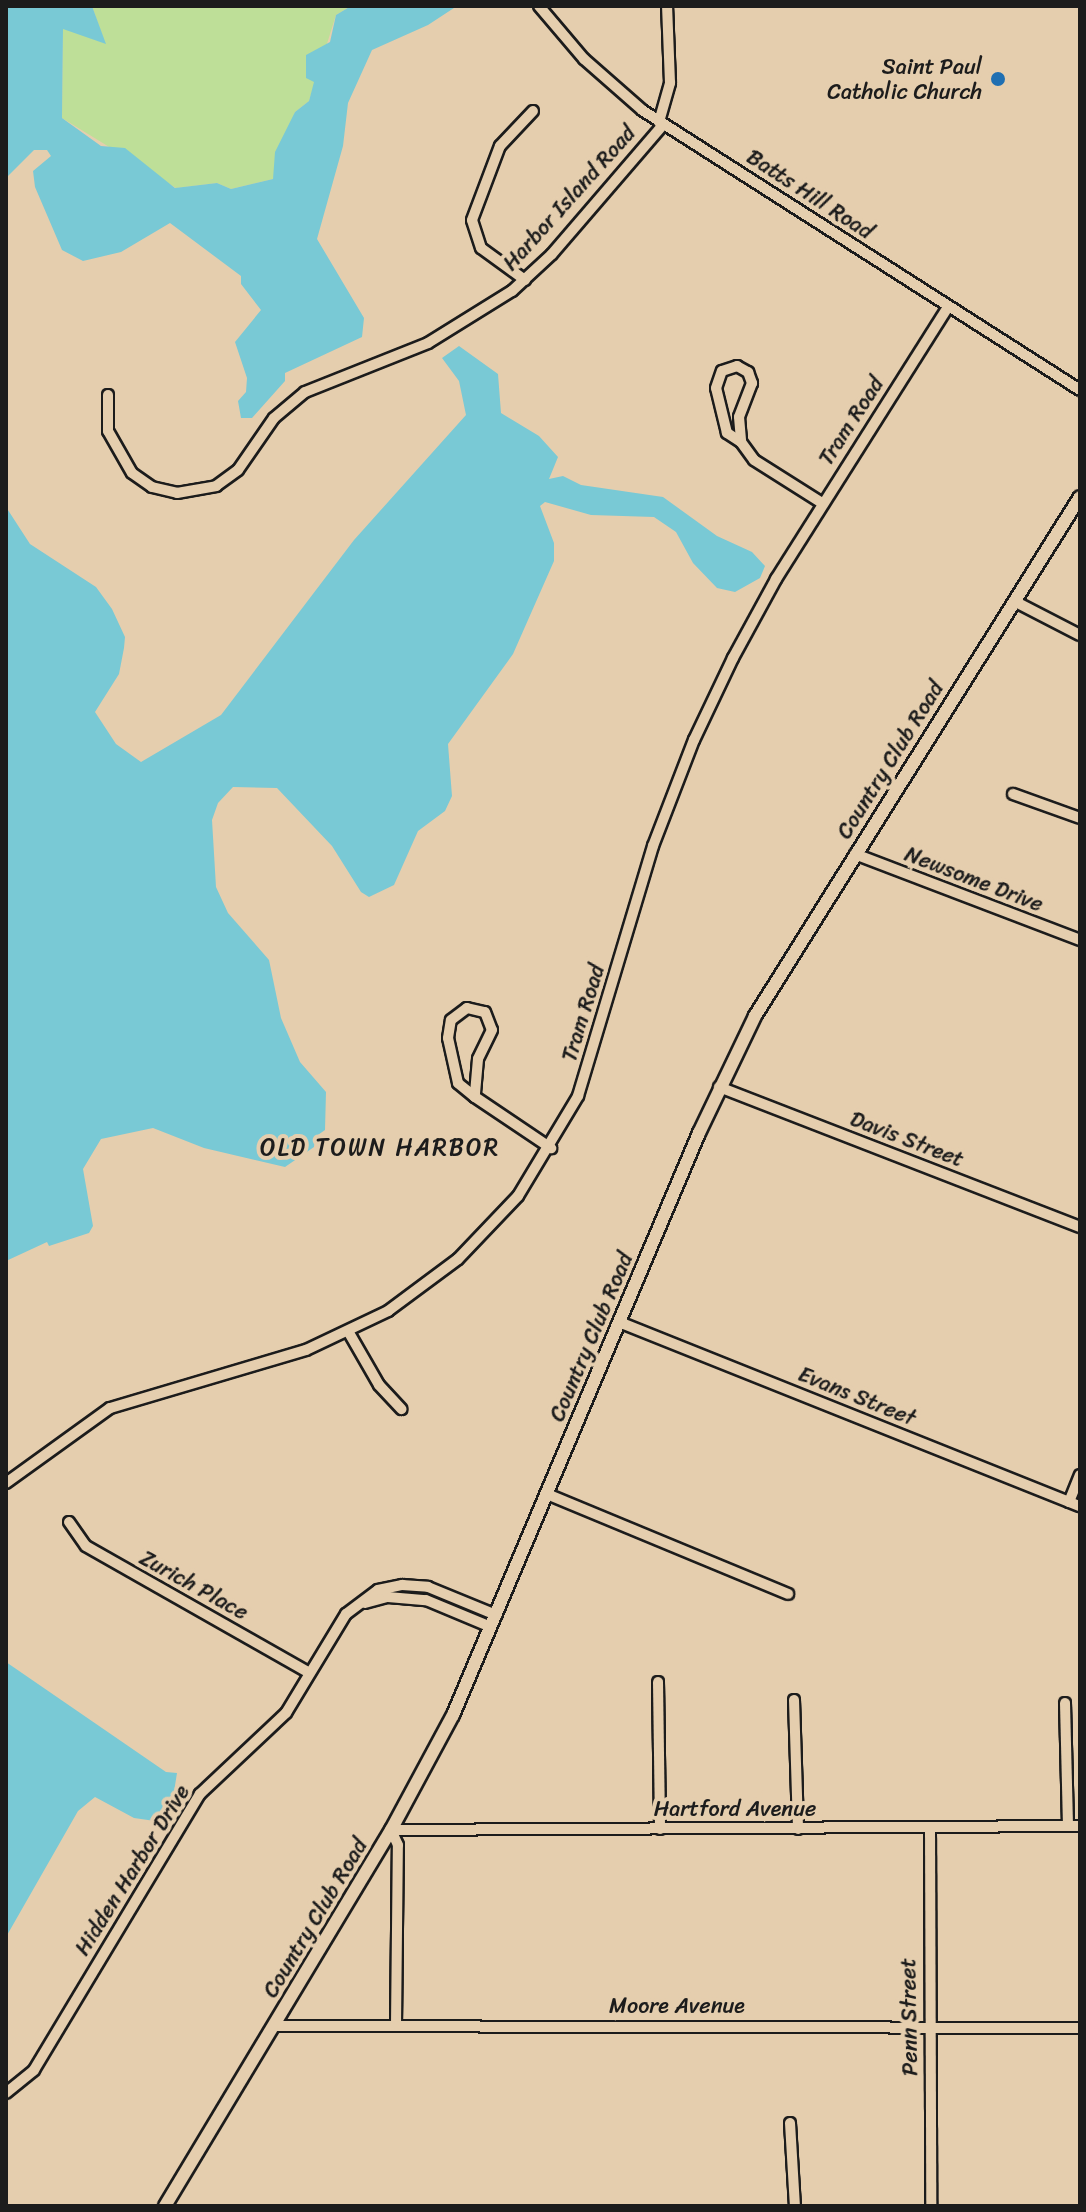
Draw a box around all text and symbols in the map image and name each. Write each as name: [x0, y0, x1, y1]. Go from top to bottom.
place label: Saint Paul Catholic Church: [827, 53, 982, 104]
marker: Saint Paul Catholic Church: [989, 70, 1007, 88]
street label: Harbor Island Road: [497, 120, 641, 276]
street label: Batts Hill Road: [742, 143, 878, 245]
street label: Tram Road: [813, 372, 889, 470]
street label: Country Club Road: [831, 676, 949, 844]
street label: Newsome Drive: [901, 841, 1047, 917]
street label: Tram Road: [556, 961, 610, 1065]
street label: Davis Street: [846, 1105, 968, 1173]
district label: OLD TOWN HARBOR: [260, 1134, 500, 1162]
street label: Country Club Road: [544, 1249, 638, 1425]
street label: Evans Street: [795, 1361, 919, 1431]
street label: Zurich Place: [135, 1544, 253, 1626]
street label: Hidden Harbor Drive: [69, 1780, 195, 1960]
street label: Hartford Avenue: [654, 1796, 816, 1822]
street label: Country Club Road: [257, 1834, 373, 2002]
street label: Penn Street: [895, 1958, 923, 2076]
street label: Moore Avenue: [609, 1993, 745, 2019]

